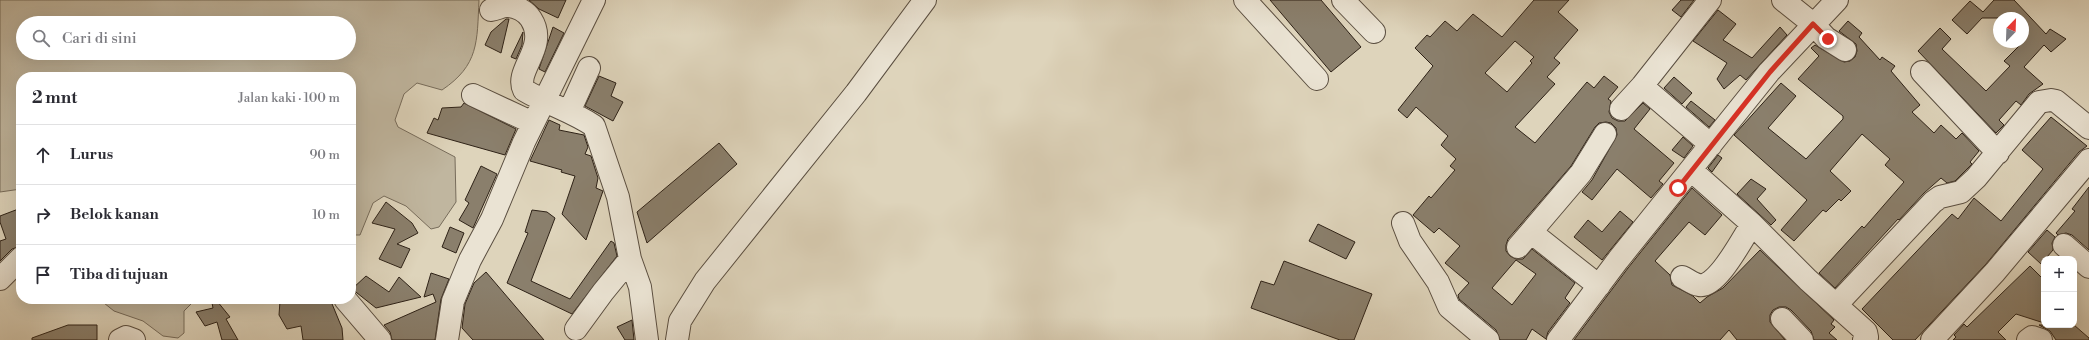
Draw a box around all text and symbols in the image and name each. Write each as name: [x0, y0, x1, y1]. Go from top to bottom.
north arrow: [1993, 12, 2029, 48]
search box: [16, 16, 356, 60]
icon: search: [30, 27, 52, 49]
text: Cari di sini: [62, 29, 137, 48]
route end: [1819, 30, 1837, 48]
text: 2 mnt: [32, 87, 77, 109]
text: Jalan kaki · 100 m: [238, 90, 340, 106]
icon: ahead: [32, 144, 54, 166]
text: Lurus: [70, 145, 113, 164]
text: 90 m: [309, 147, 340, 163]
route start: [1669, 179, 1687, 197]
icon: right: [32, 204, 54, 226]
text: Belok kanan: [70, 205, 159, 224]
text: 10 m: [312, 207, 340, 223]
map controls: [2041, 256, 2077, 328]
button: +: [2041, 256, 2077, 292]
icon: arrive: [32, 264, 54, 286]
text: Tiba di tujuan: [70, 265, 168, 284]
button: −: [2041, 292, 2077, 328]

